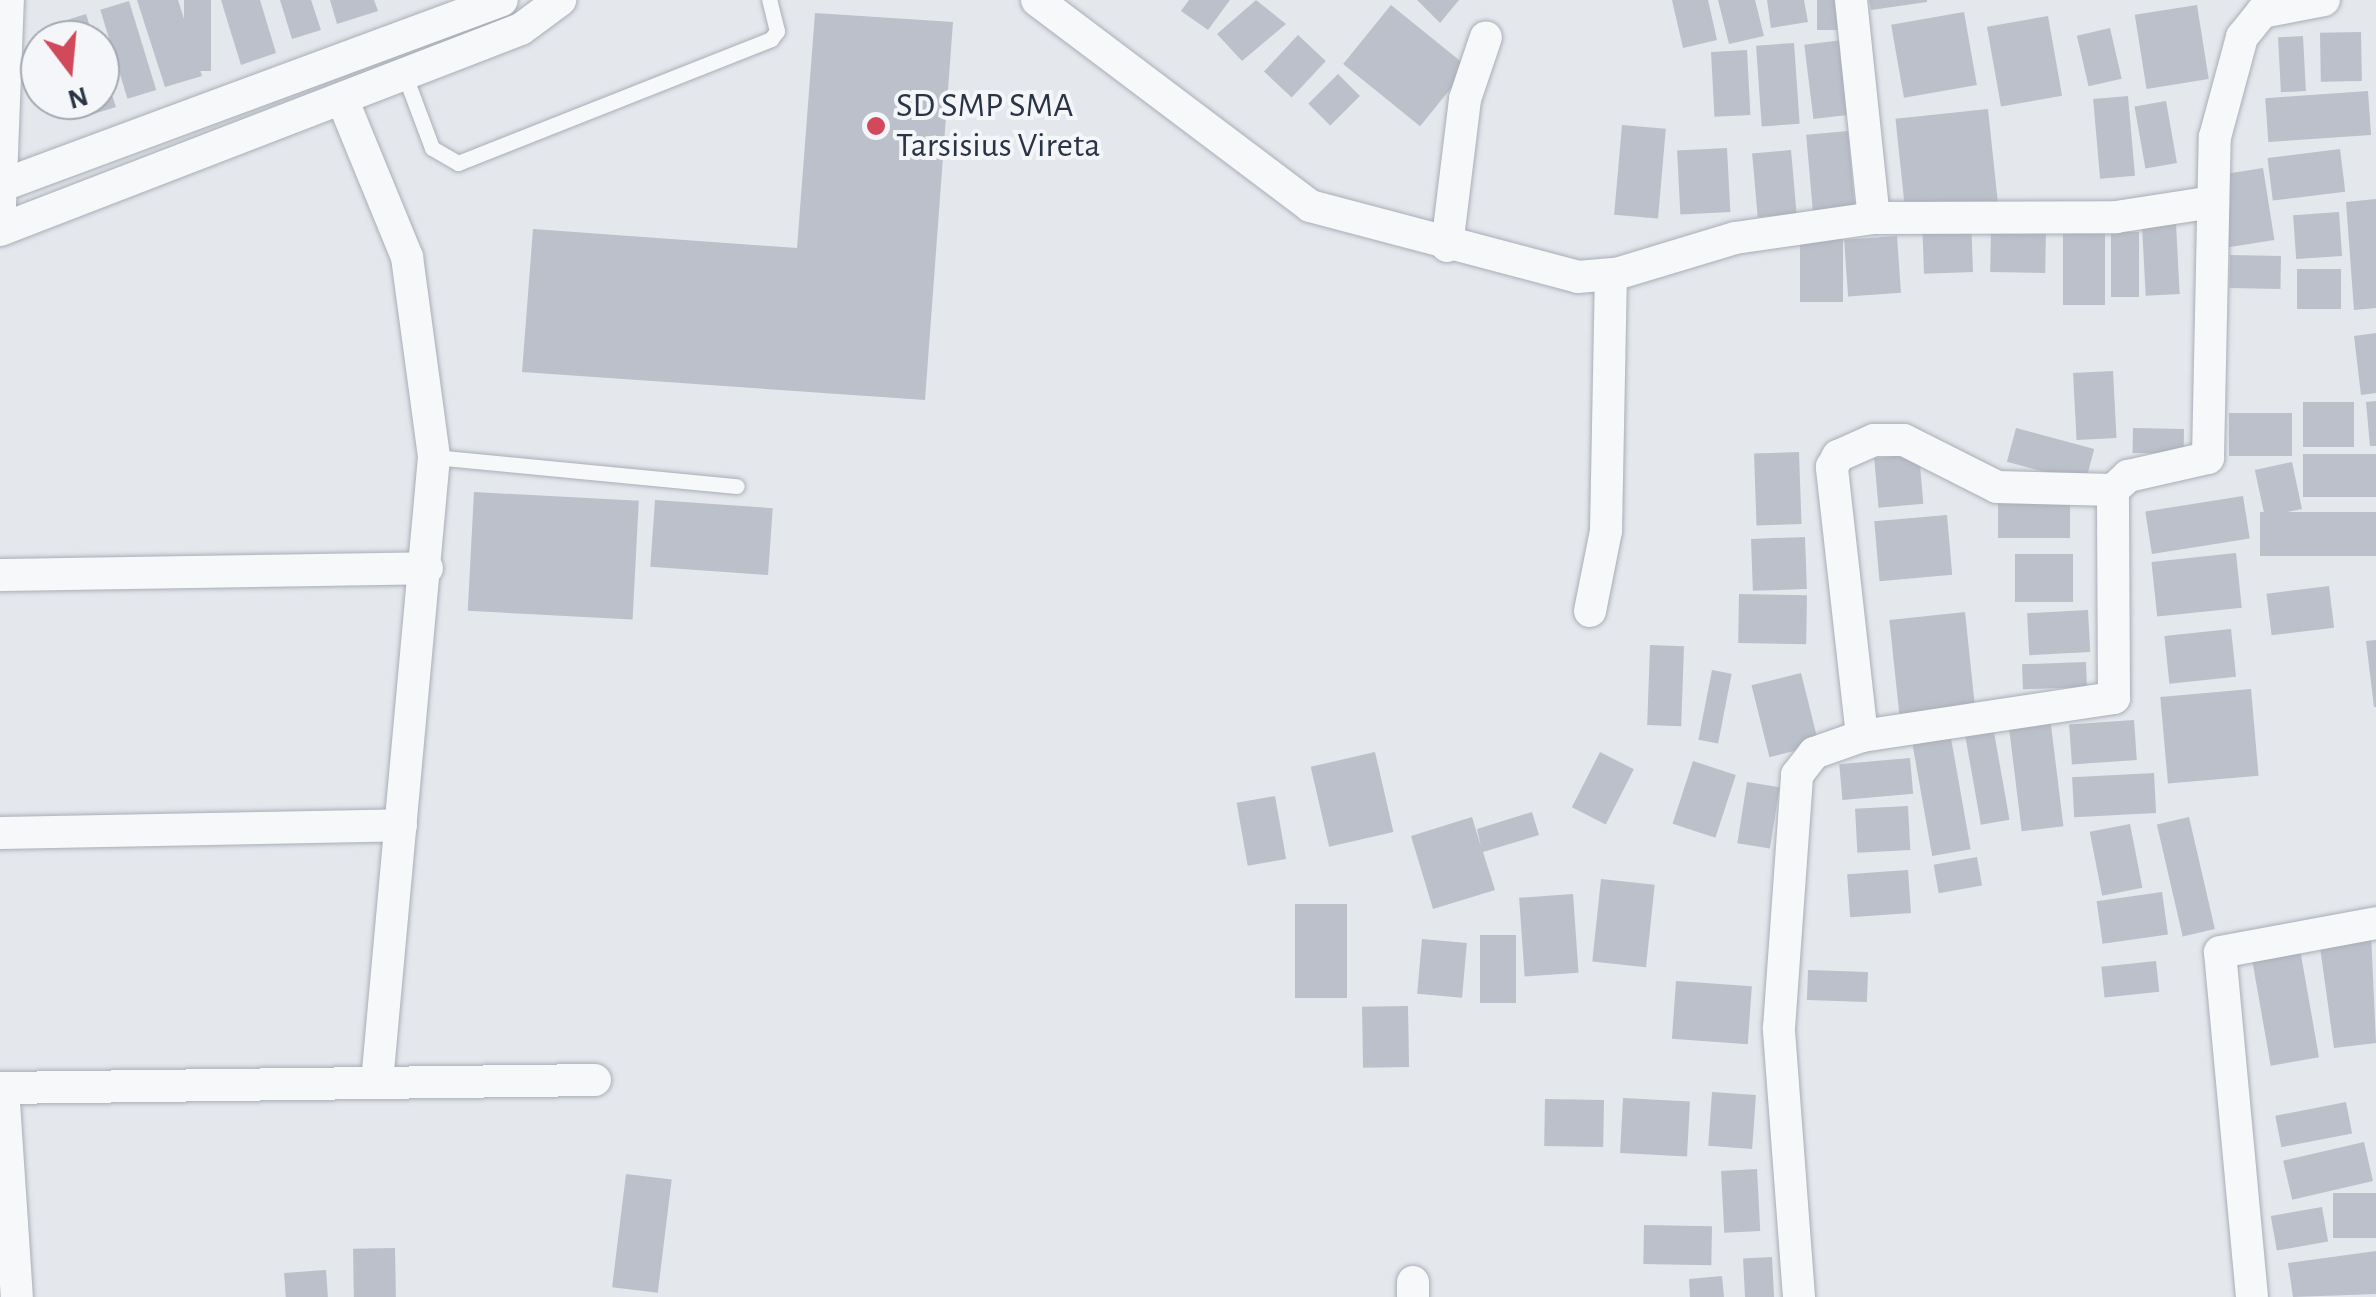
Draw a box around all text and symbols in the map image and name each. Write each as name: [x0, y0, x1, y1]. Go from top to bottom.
north arrow: [20, 20, 120, 120]
text: N: [65, 81, 91, 113]
place label: SD SMP SMA Tarsisius Vireta: [896, 85, 1100, 167]
marker: SD SMP SMA Tarsisius Vireta: [865, 115, 887, 137]

